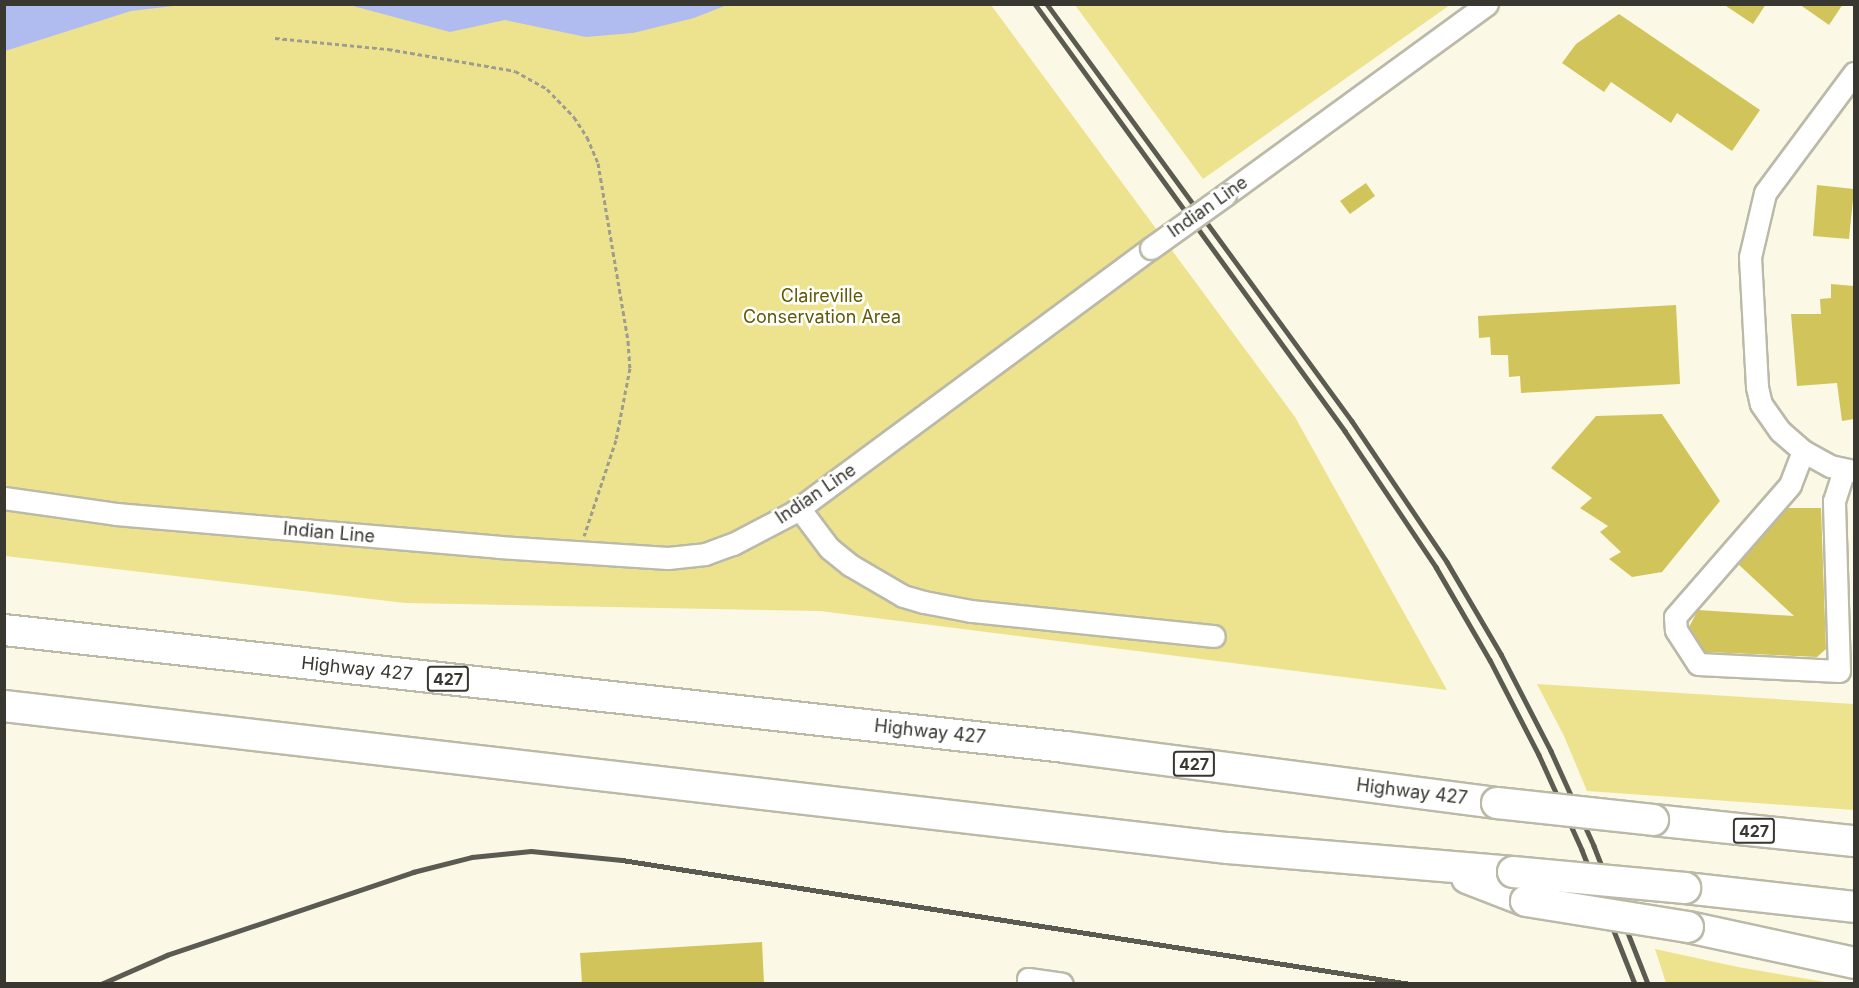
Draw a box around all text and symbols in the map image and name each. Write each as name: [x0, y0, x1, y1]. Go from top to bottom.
street label: Indian Line: [1164, 172, 1252, 242]
park label: Claireville Conservation Area: [743, 286, 901, 328]
street label: Indian Line: [772, 459, 860, 529]
street label: Indian Line: [282, 518, 376, 548]
street label: Highway 427: [300, 652, 414, 686]
road number: 427: [426, 666, 470, 692]
street label: Highway 427: [873, 715, 987, 749]
road number: 427: [1172, 751, 1216, 777]
street label: Highway 427: [1355, 774, 1469, 810]
road number: 427: [1732, 818, 1776, 844]

